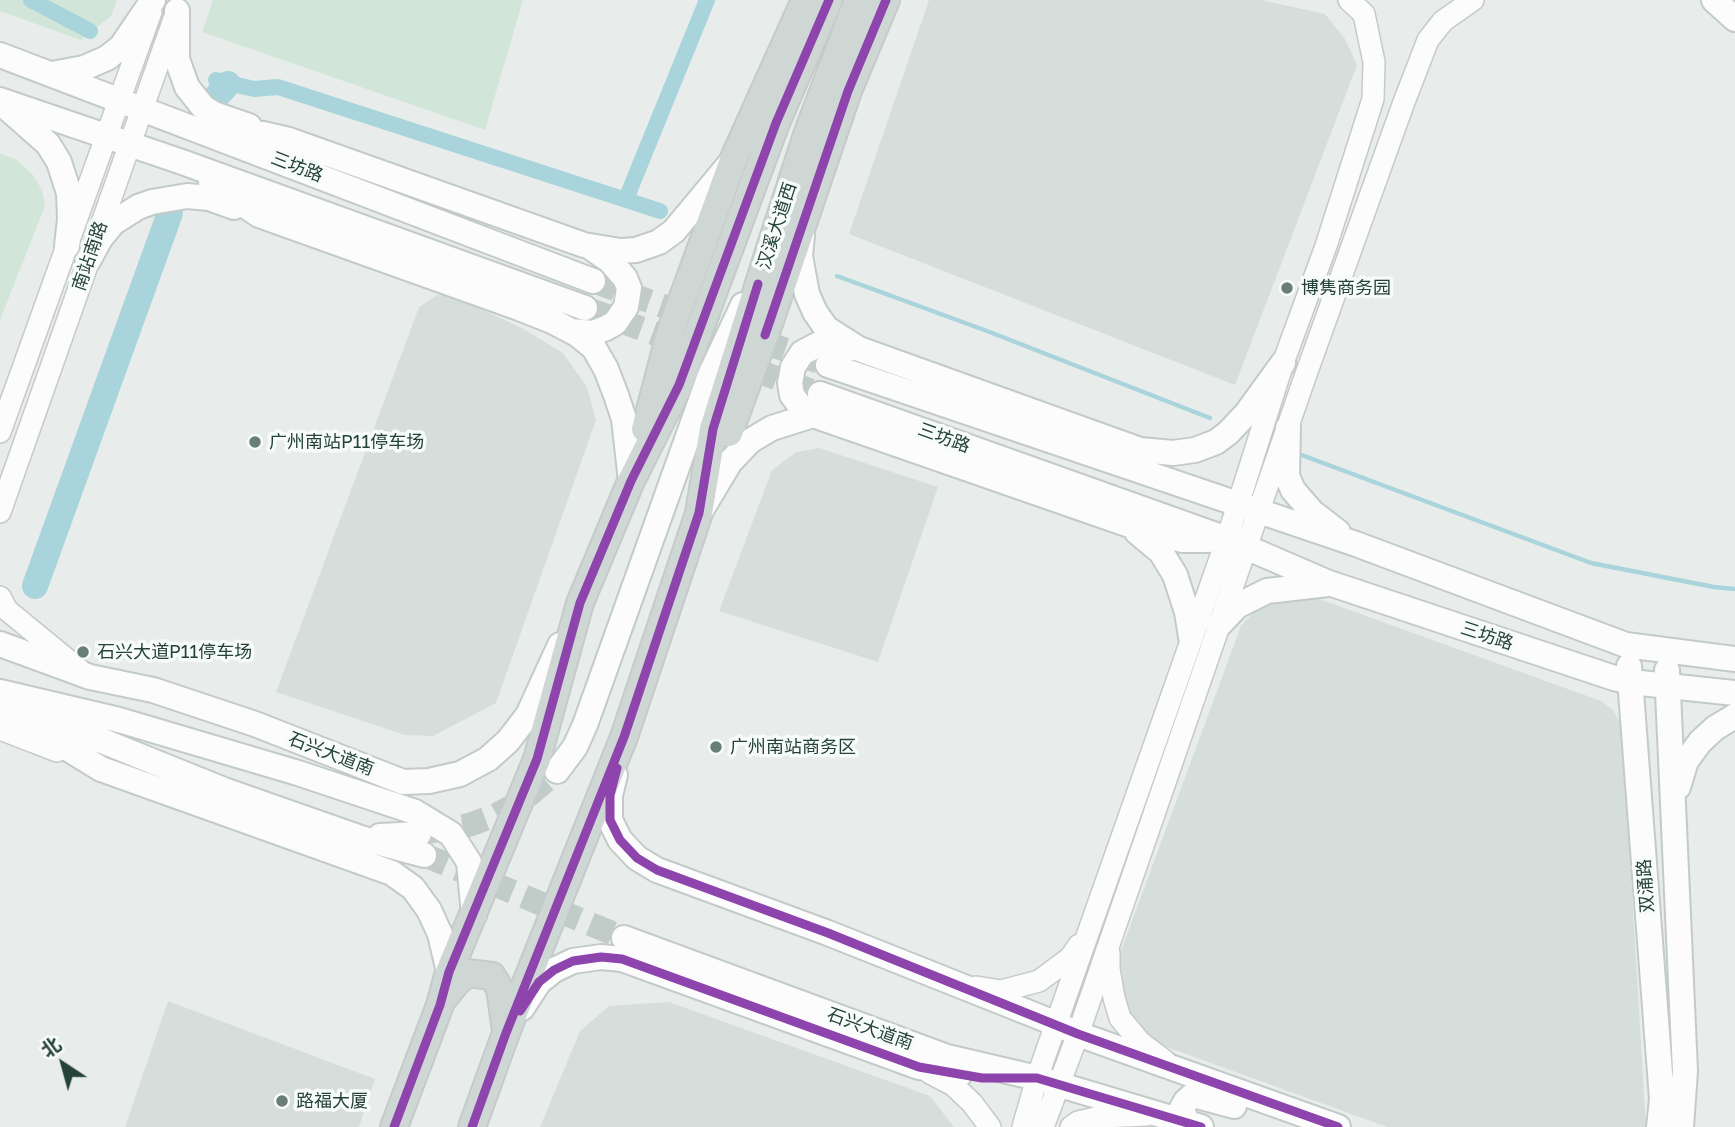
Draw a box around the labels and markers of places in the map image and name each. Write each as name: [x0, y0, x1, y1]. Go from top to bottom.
place label: 博隽商务园: [1301, 277, 1391, 299]
marker: 博隽商务园: [1279, 280, 1295, 296]
place label: 广州南站P11停车场: [269, 431, 424, 453]
marker: 广州南站P11停车场: [247, 434, 263, 450]
place label: 石兴大道P11停车场: [97, 641, 252, 663]
marker: 石兴大道P11停车场: [75, 644, 91, 660]
place label: 广州南站商务区: [730, 736, 856, 758]
marker: 广州南站商务区: [708, 739, 724, 755]
place label: 路福大厦: [296, 1090, 368, 1112]
marker: 路福大厦: [274, 1093, 290, 1109]

